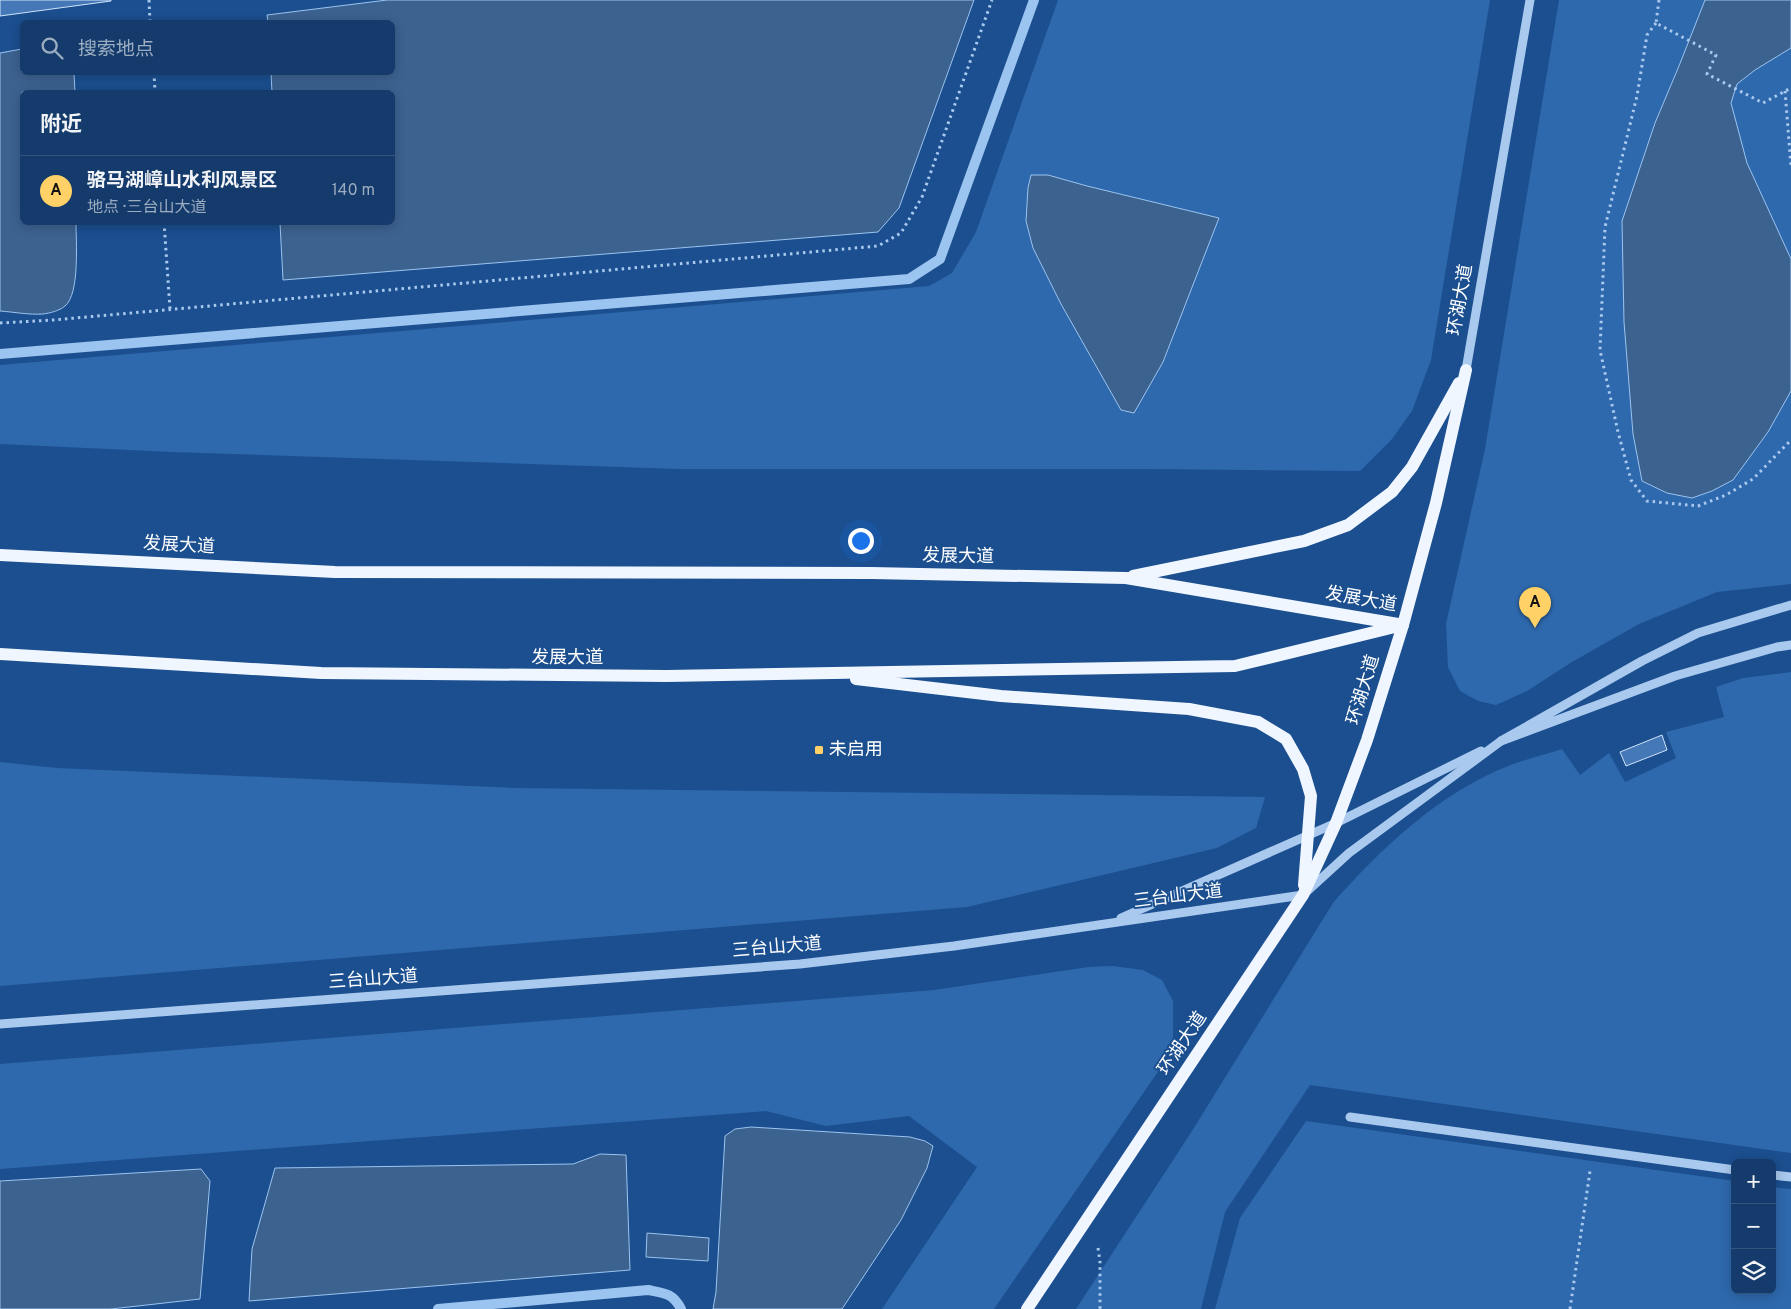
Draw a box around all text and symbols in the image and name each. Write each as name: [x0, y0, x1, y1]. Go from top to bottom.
search box: [20, 20, 395, 75]
icon: search: [38, 34, 66, 62]
text: 搜索地点: [78, 38, 154, 62]
text: 附近: [40, 112, 82, 139]
text: 骆马湖嶂山水利风景区: [87, 169, 277, 193]
text: A: [50, 181, 62, 201]
text: 140 m: [332, 181, 375, 201]
text: 地点 · 三台山大道: [87, 198, 207, 218]
street label: 环湖大道: [1443, 263, 1479, 337]
your location: [848, 528, 874, 554]
street label: 发展大道: [142, 533, 216, 559]
street label: 发展大道: [922, 545, 994, 569]
street label: 发展大道: [1324, 582, 1398, 618]
pin: A: [1519, 587, 1551, 628]
street label: 发展大道: [531, 647, 603, 670]
street label: 环湖大道: [1342, 652, 1386, 728]
place label: 未启用: [829, 739, 883, 762]
marker: 未启用: [813, 744, 825, 756]
street label: 三台山大道: [1132, 880, 1224, 914]
street label: 三台山大道: [731, 933, 823, 963]
street label: 三台山大道: [327, 965, 419, 995]
street label: 环湖大道: [1153, 1008, 1213, 1080]
map controls: [1731, 1159, 1776, 1294]
button: +: [1731, 1159, 1776, 1204]
button: −: [1731, 1204, 1776, 1249]
button: layers: [1731, 1249, 1776, 1294]

